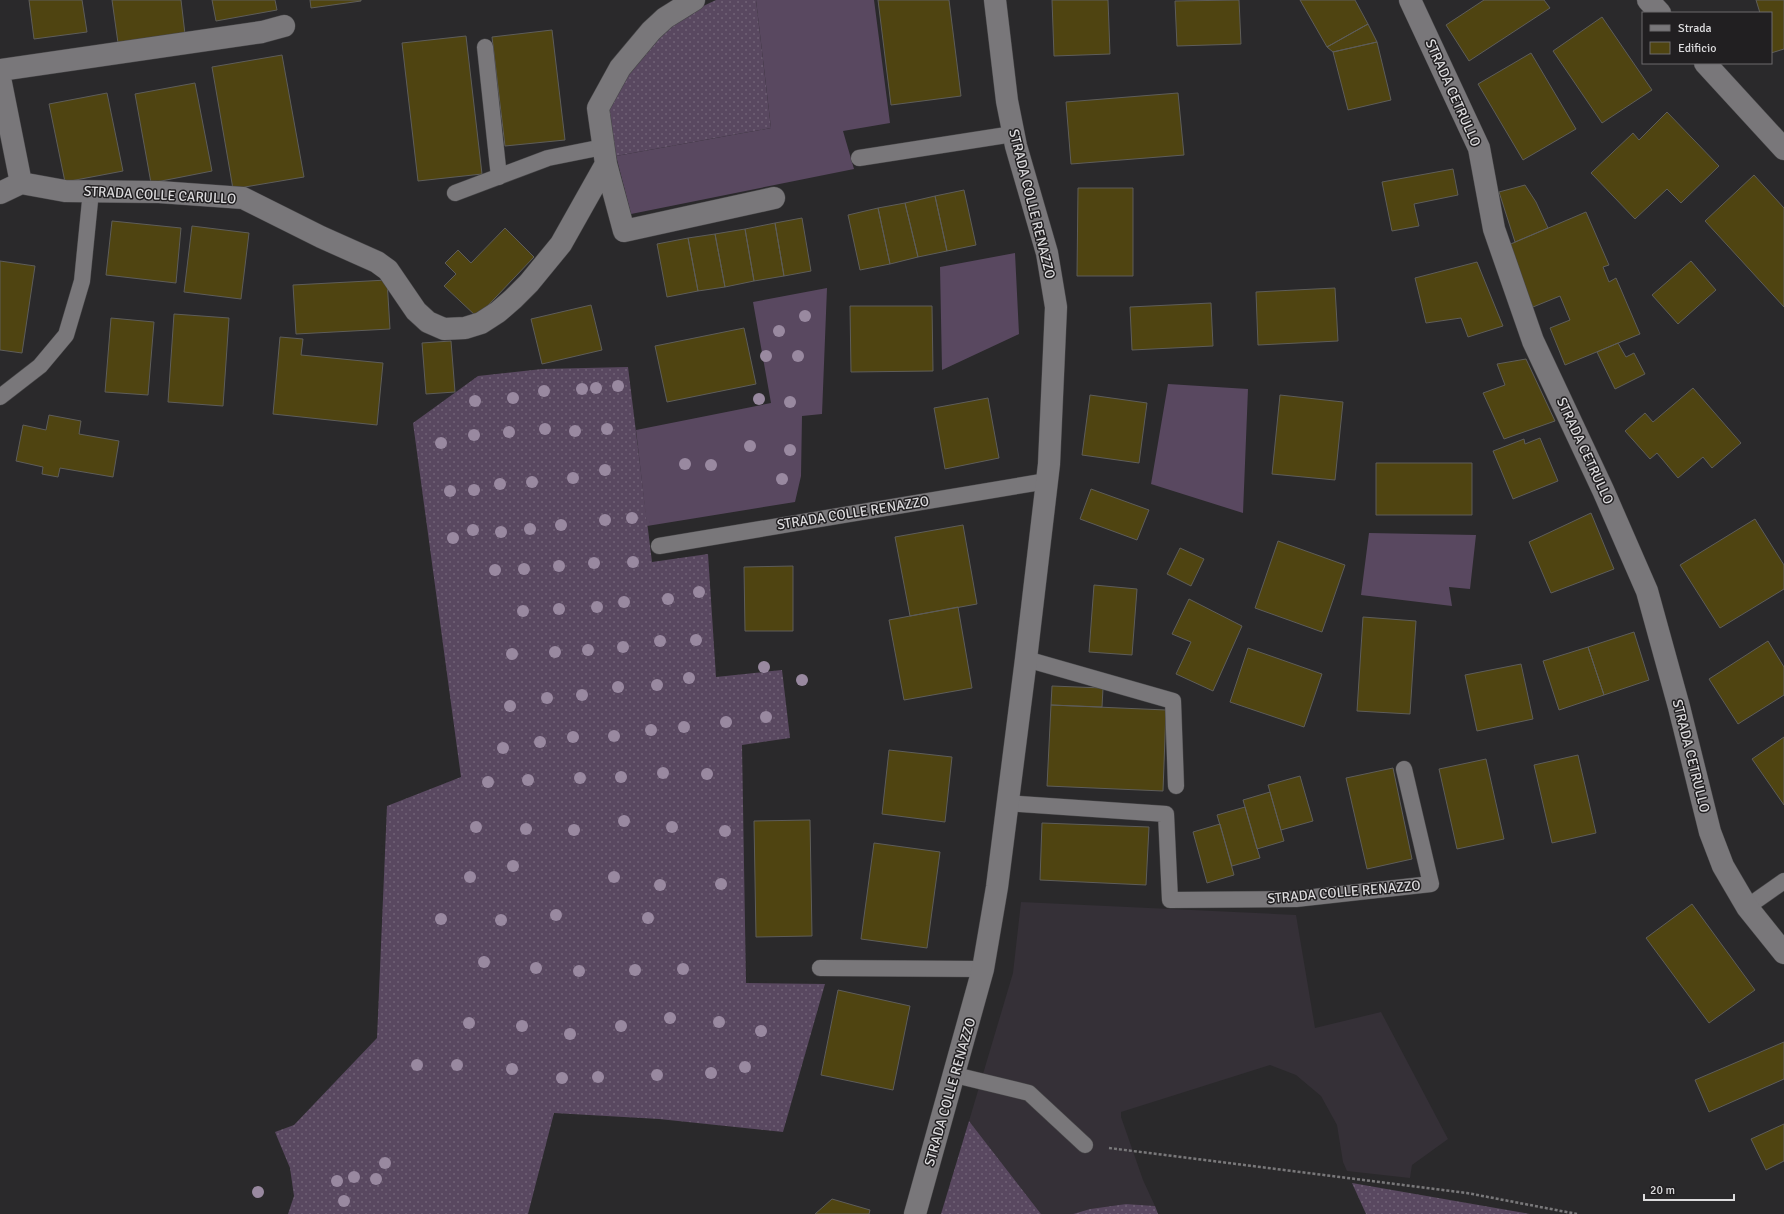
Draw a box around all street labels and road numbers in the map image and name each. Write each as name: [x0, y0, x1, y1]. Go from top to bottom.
street label: STRADA CETRULLO: [1422, 37, 1484, 149]
street label: STRADA COLLE RENAZZO: [1005, 127, 1059, 281]
street label: STRADA COLLE CARULLO: [83, 183, 237, 207]
street label: STRADA CETRULLO: [1553, 395, 1617, 507]
street label: STRADA COLLE RENAZZO: [776, 493, 930, 533]
street label: STRADA CETRULLO: [1669, 698, 1713, 814]
street label: STRADA COLLE RENAZZO: [1267, 877, 1421, 907]
street label: STRADA COLLE RENAZZO: [921, 1016, 979, 1168]

